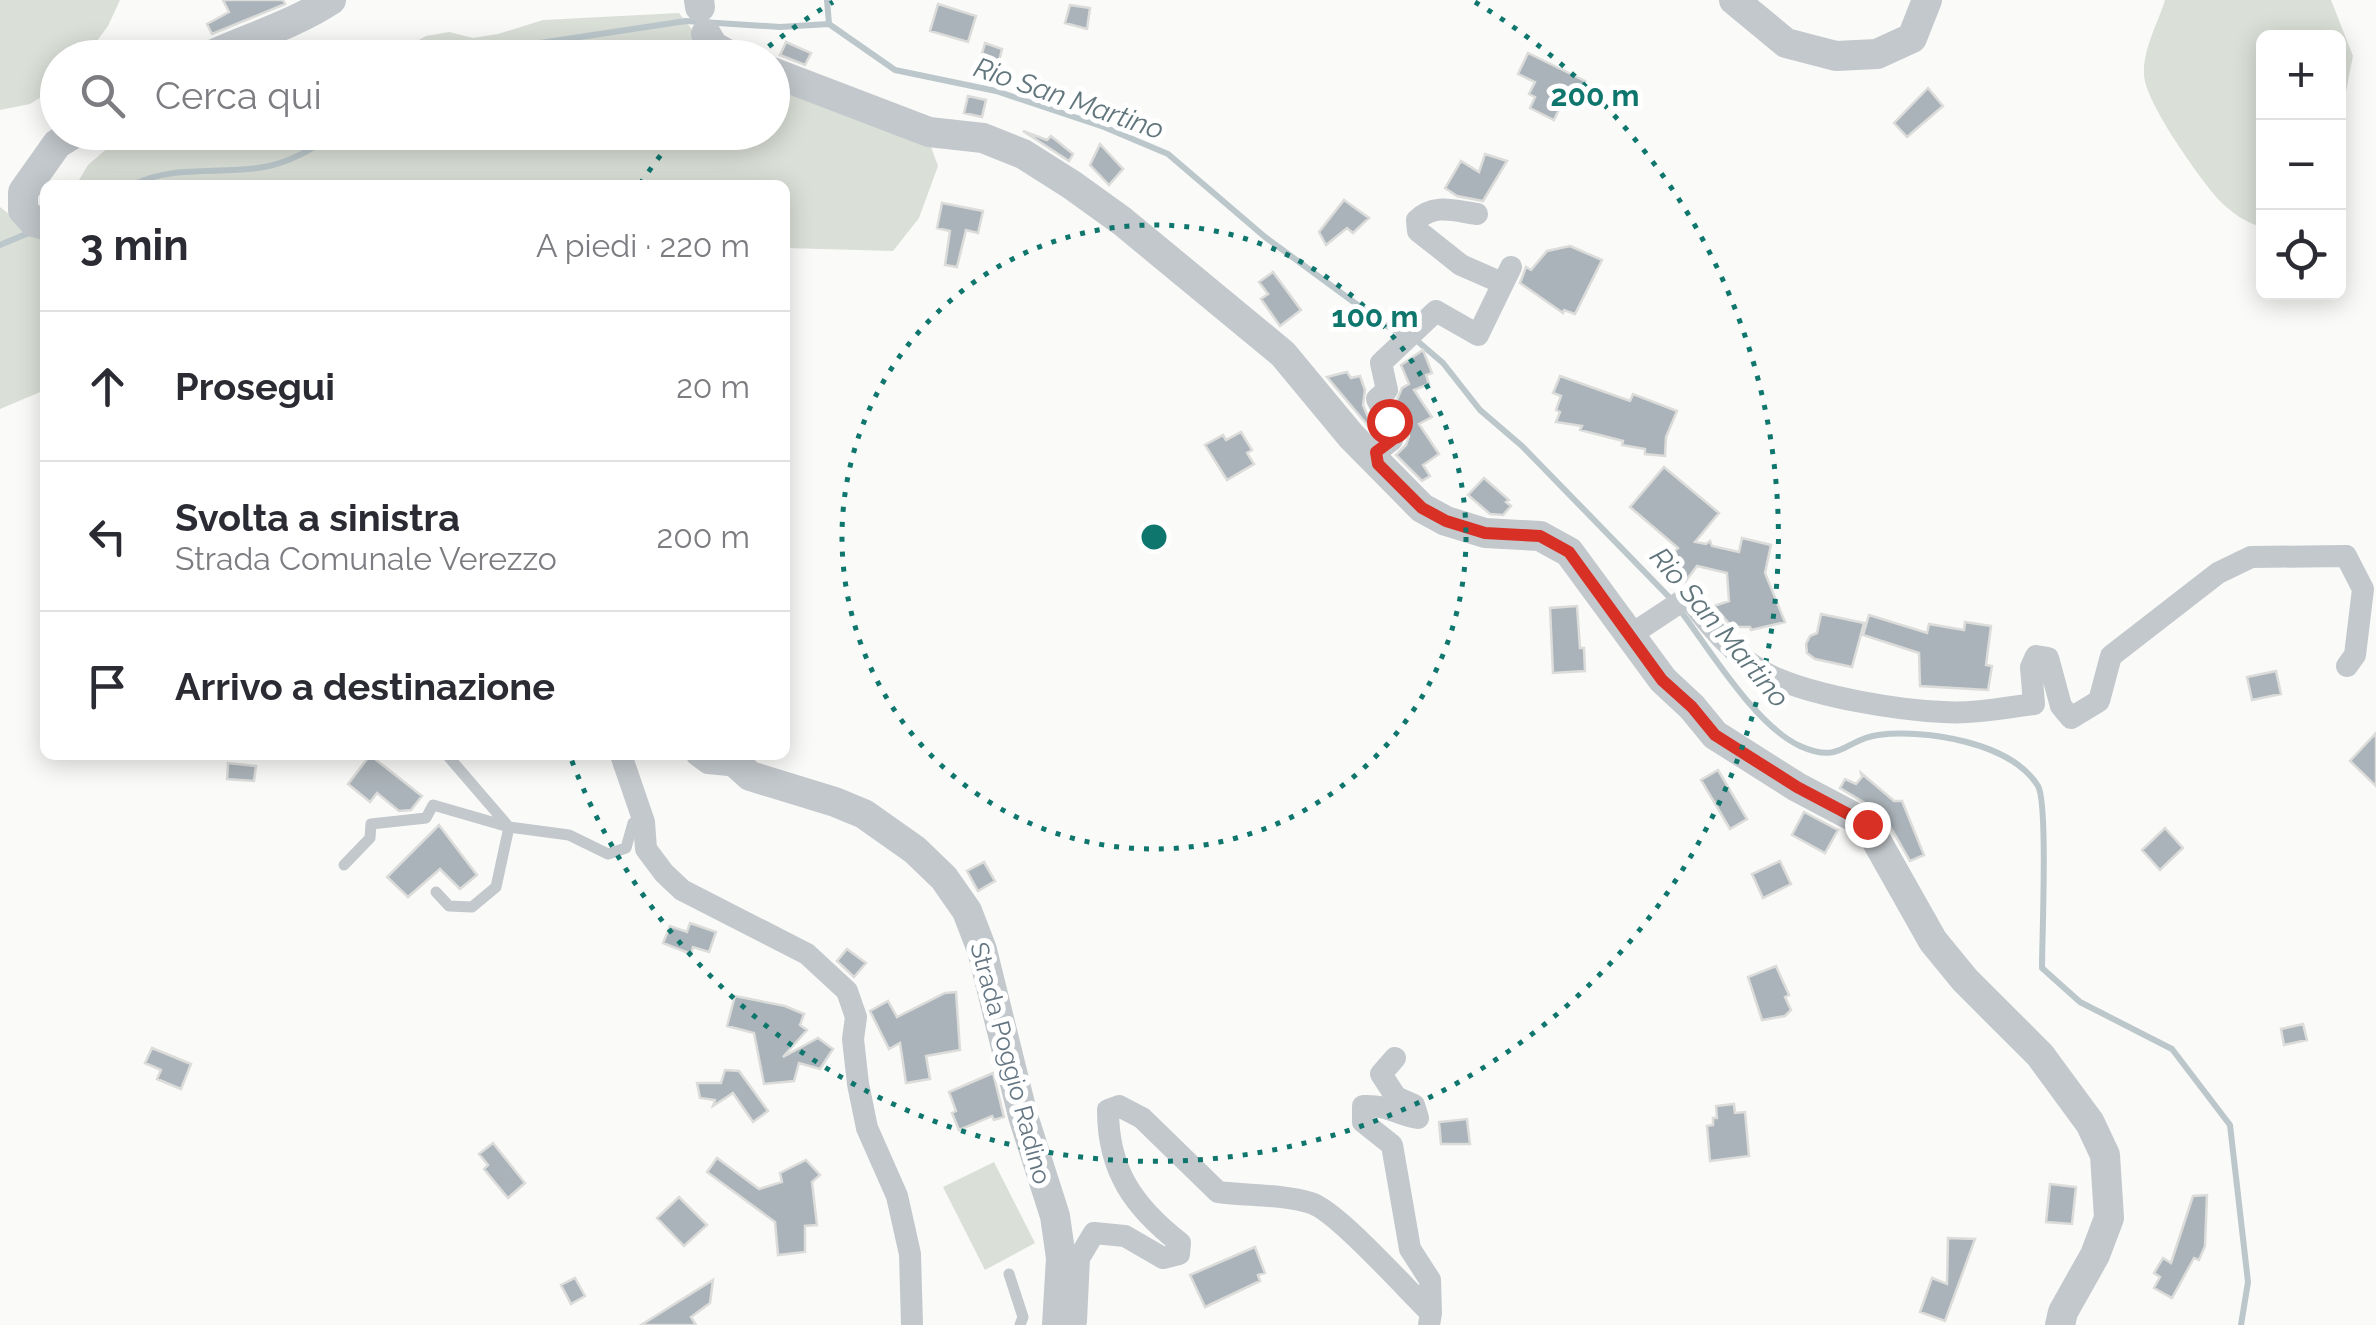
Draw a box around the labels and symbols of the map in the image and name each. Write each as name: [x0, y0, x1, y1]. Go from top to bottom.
water label: Rio San Martino: [970, 51, 1168, 146]
text: 200 m: [1551, 78, 1639, 113]
text: 100 m: [1332, 299, 1418, 334]
route start: [1367, 399, 1413, 445]
centre of rings: [1136, 519, 1172, 555]
water label: Rio San Martino: [1643, 541, 1796, 714]
route end: [1845, 802, 1891, 848]
street label: Strada Poggio Radino: [964, 939, 1058, 1187]

